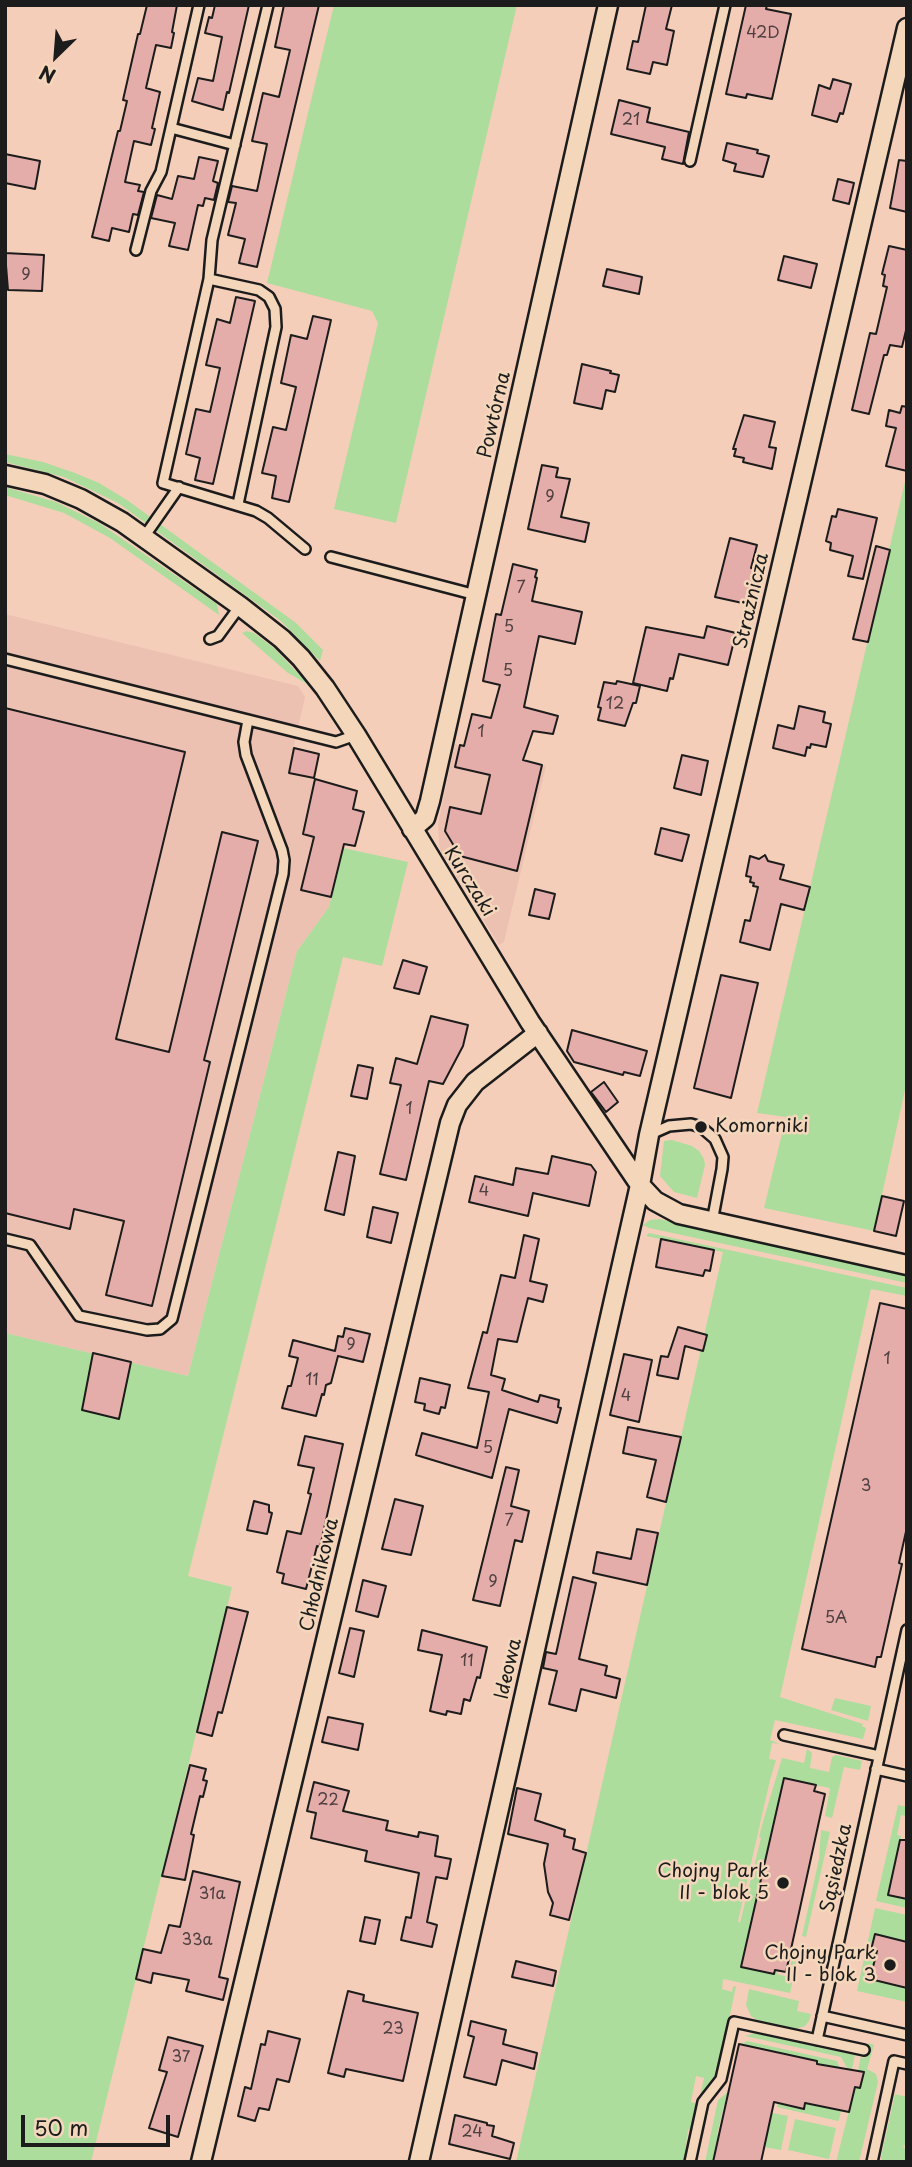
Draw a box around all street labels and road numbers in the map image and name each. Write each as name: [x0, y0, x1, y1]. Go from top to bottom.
street label: Powtórna: [474, 370, 516, 460]
street label: Strażnicza: [730, 551, 774, 651]
street label: Kurczaki: [439, 843, 499, 921]
street label: Chłodnikowa: [296, 1516, 344, 1634]
street label: Ideowa: [491, 1636, 527, 1702]
street label: Sąsiedzka: [816, 1822, 858, 1914]

